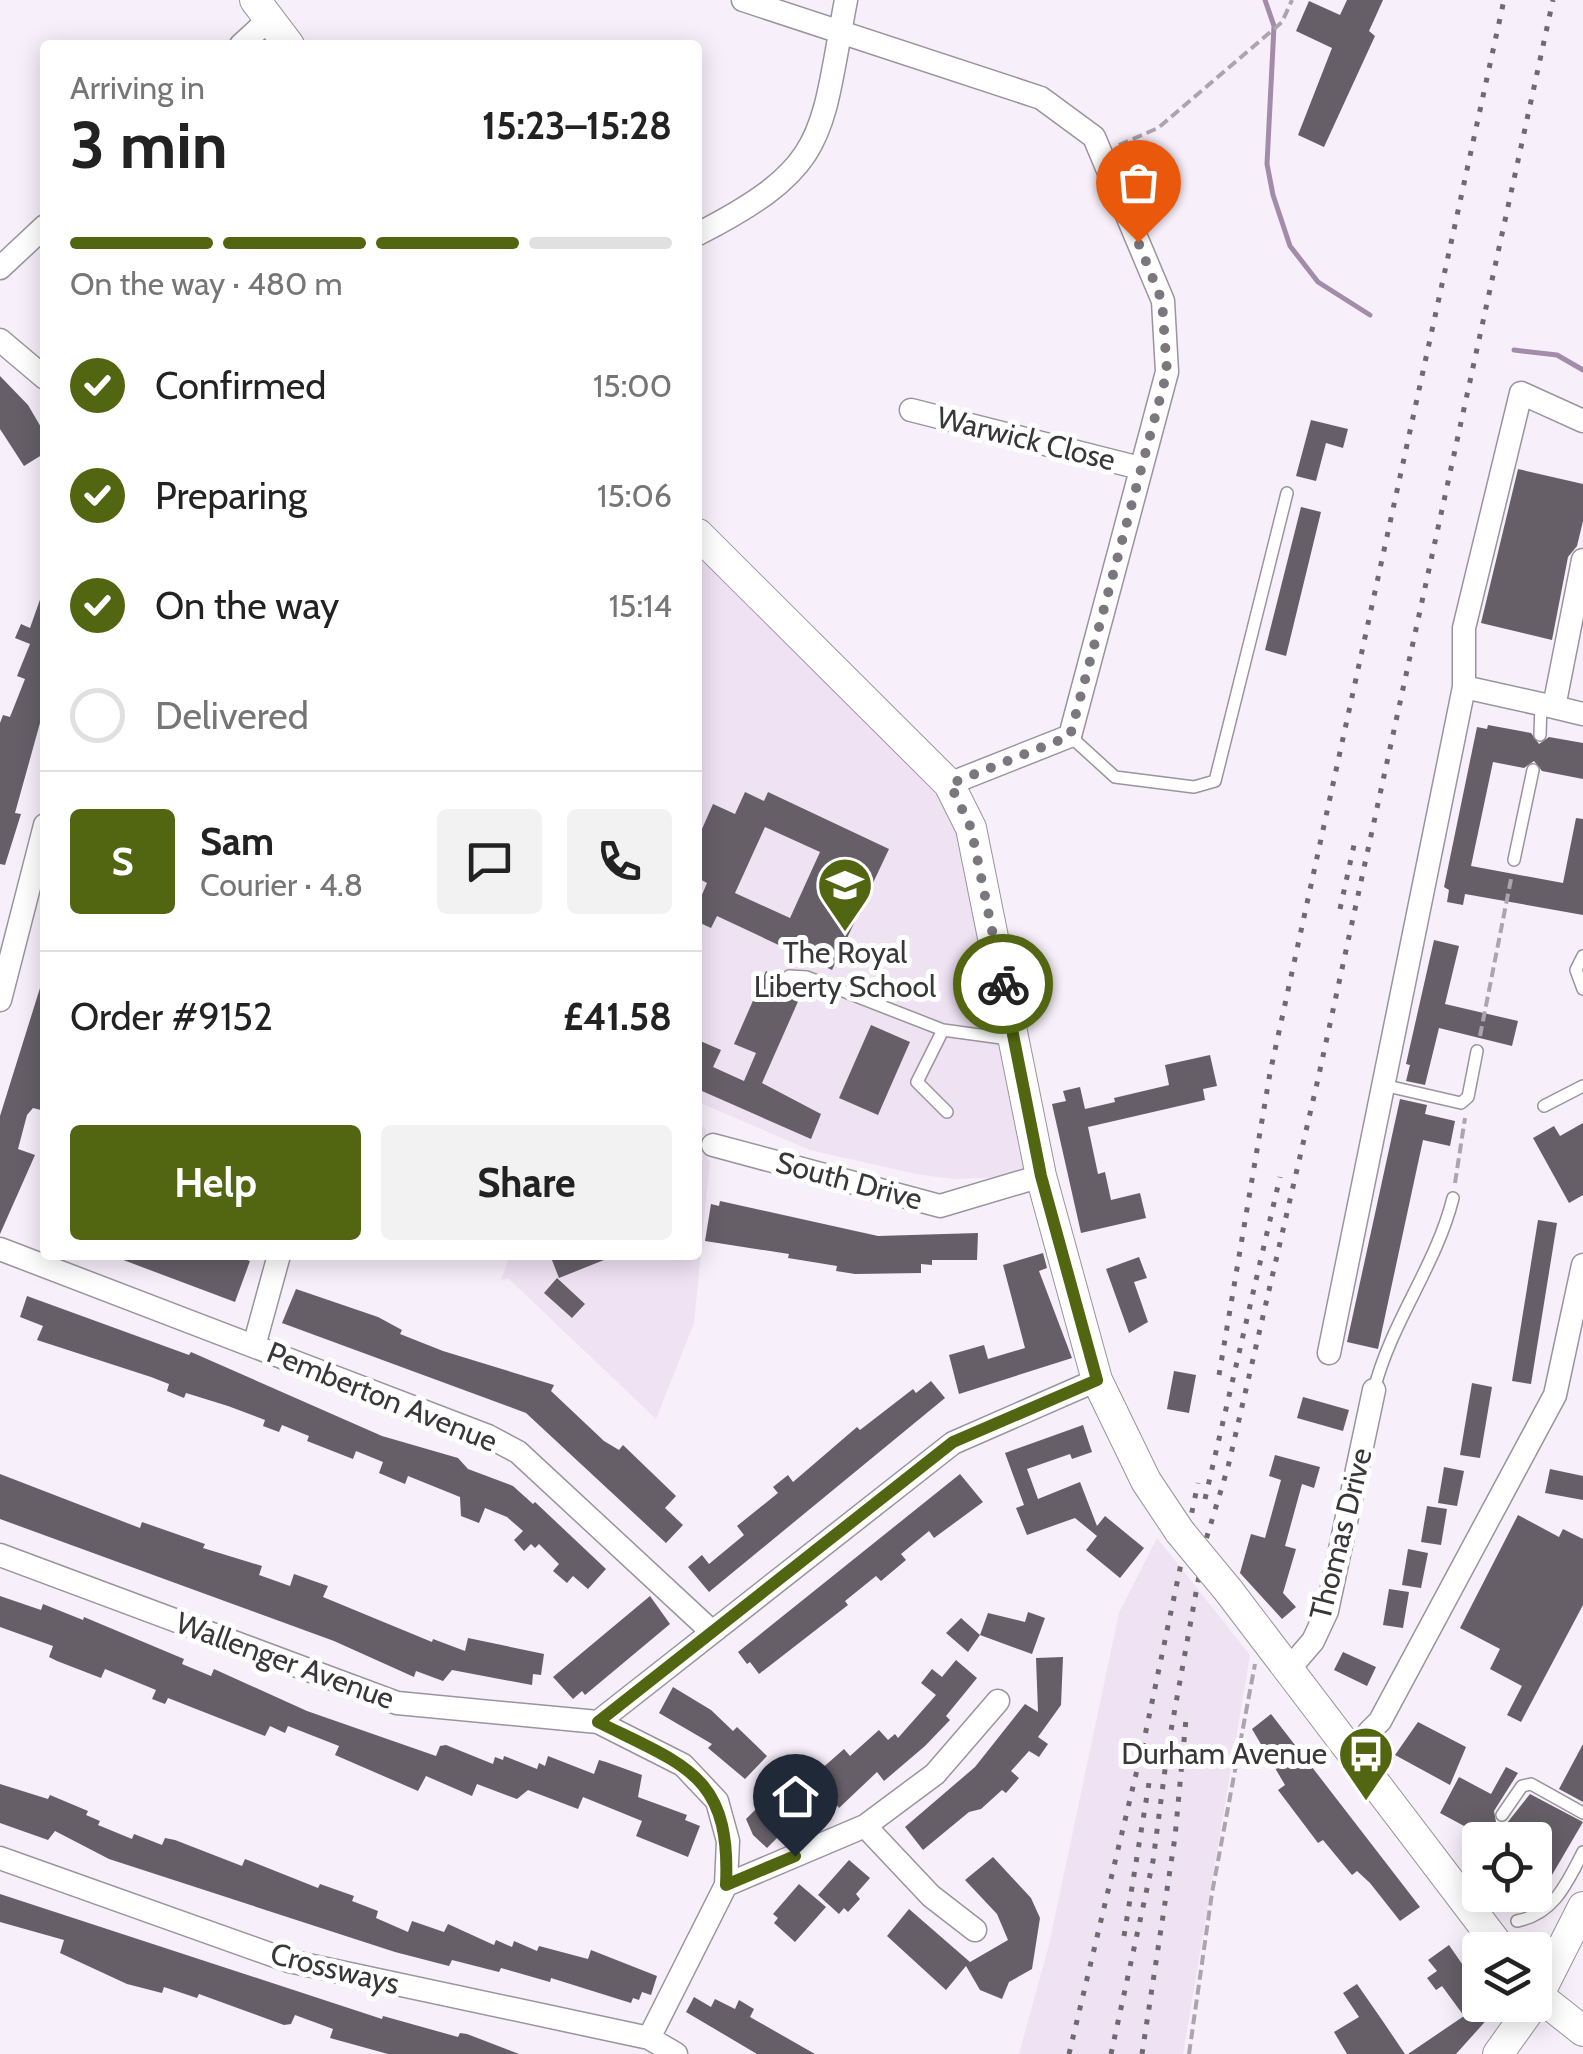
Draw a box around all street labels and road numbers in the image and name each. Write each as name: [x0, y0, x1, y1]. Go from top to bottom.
street label: Warwick Close: [933, 398, 1119, 479]
street label: South Drive: [772, 1143, 926, 1218]
street label: Pemberton Avenue: [262, 1333, 503, 1460]
street label: Thomas Drive: [1301, 1444, 1380, 1624]
street label: Wallenger Avenue: [171, 1604, 399, 1717]
street label: Crossways: [267, 1935, 403, 2002]

